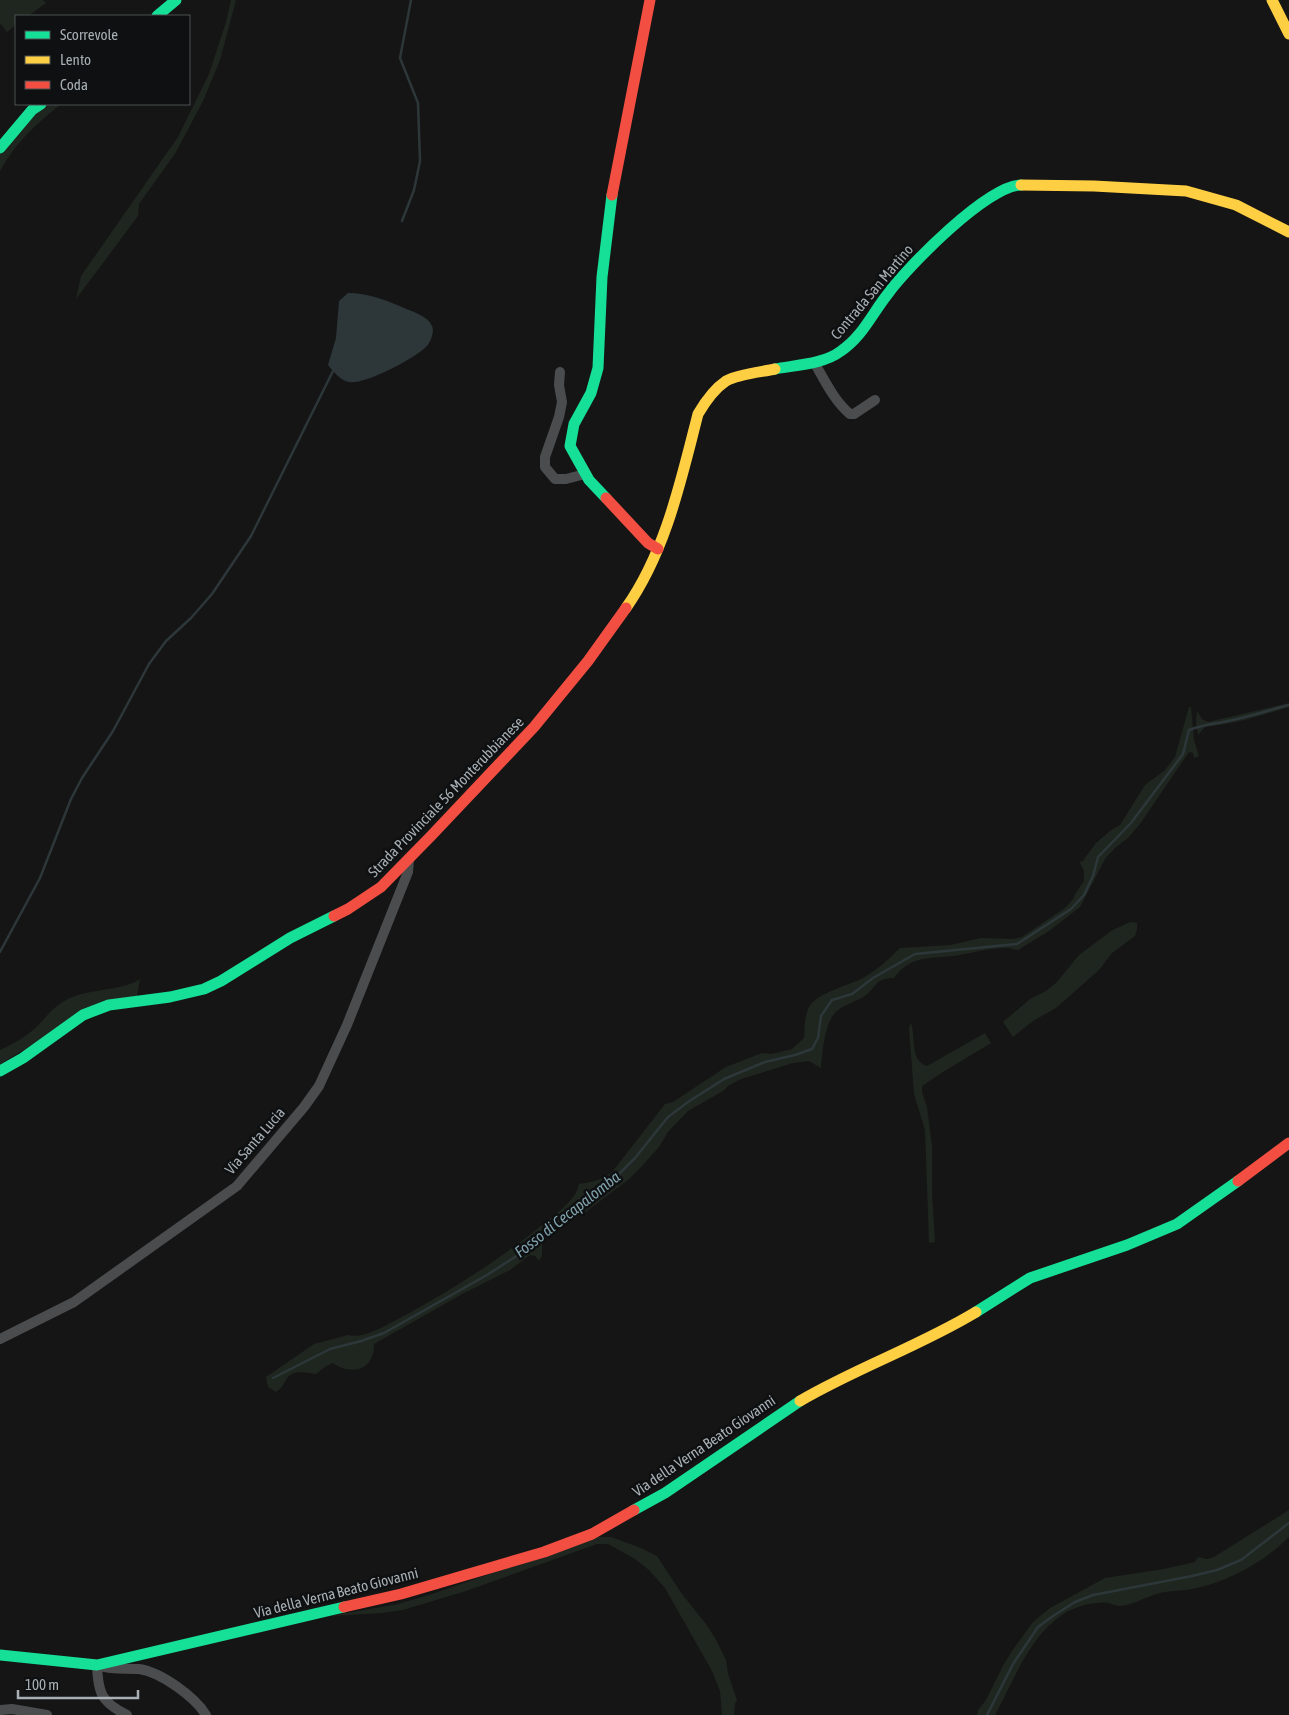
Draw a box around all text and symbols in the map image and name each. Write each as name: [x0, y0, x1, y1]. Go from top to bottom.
legend: [15, 15, 190, 105]
text: Scorrevole: [60, 26, 118, 43]
text: Lento: [60, 51, 91, 68]
text: Coda: [60, 76, 88, 93]
street label: Contrada San Martino: [827, 241, 916, 343]
street label: Strada Provinciale 56 Monterubbianese: [364, 713, 527, 880]
street label: Via Santa Lucia: [221, 1104, 288, 1177]
water label: Fosso di Cecapalomba: [511, 1167, 624, 1262]
street label: Via della Verna Beato Giovanni: [629, 1391, 778, 1500]
street label: Via della Verna Beato Giovanni: [252, 1564, 420, 1621]
scale bar: [18, 1668, 138, 1700]
text: 100 m: [25, 1676, 59, 1693]

